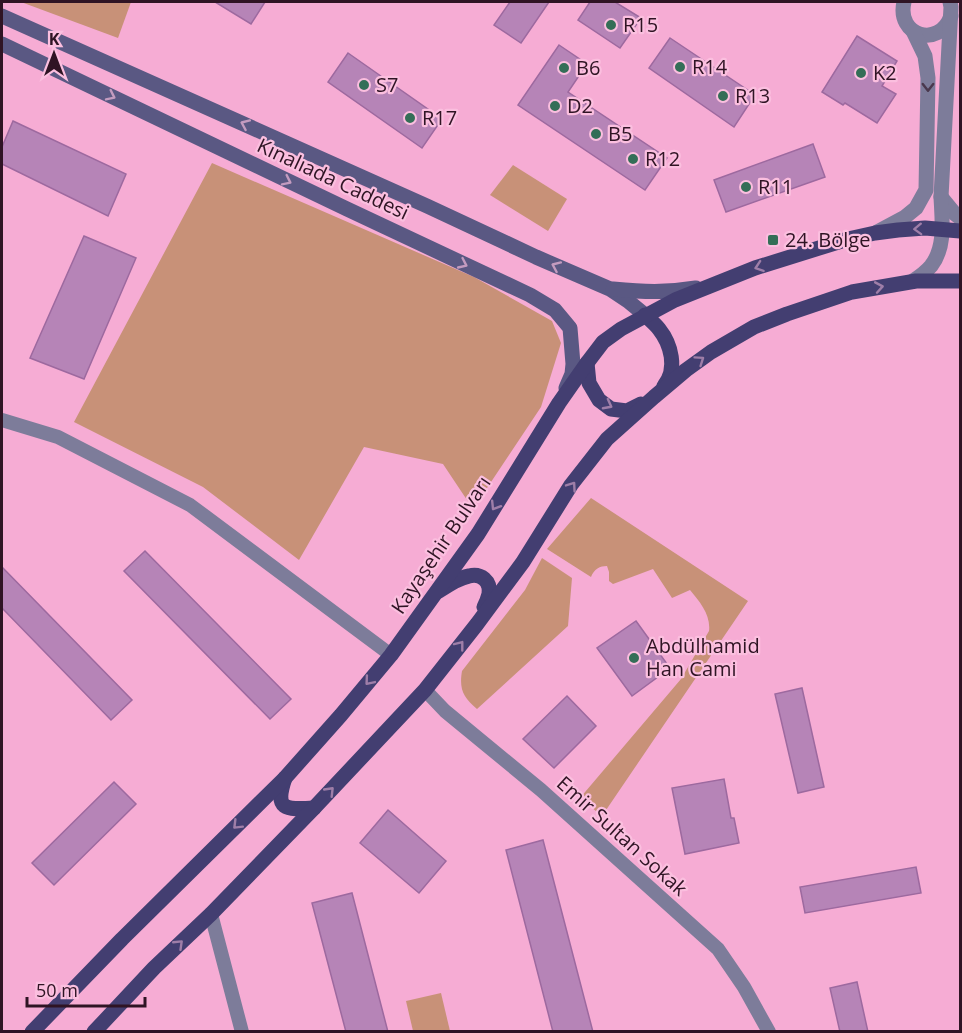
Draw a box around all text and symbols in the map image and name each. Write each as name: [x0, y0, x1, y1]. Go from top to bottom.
place label: R15: [623, 11, 658, 38]
marker: R15: [604, 18, 618, 32]
north arrow: [24, 24, 84, 84]
text: K: [49, 28, 60, 50]
place label: R14: [692, 53, 728, 80]
place label: B6: [576, 54, 600, 81]
place label: K2: [873, 59, 897, 86]
marker: R14: [673, 60, 687, 74]
marker: B6: [557, 61, 571, 75]
marker: K2: [854, 66, 868, 80]
place label: S7: [376, 71, 398, 98]
marker: S7: [357, 78, 371, 92]
place label: R13: [735, 82, 770, 109]
one-way arrow: [922, 82, 934, 91]
one-way arrow: [105, 89, 116, 101]
marker: R13: [716, 89, 730, 103]
place label: D2: [567, 92, 593, 119]
marker: D2: [548, 99, 562, 113]
place label: R17: [422, 104, 457, 131]
marker: R17: [403, 111, 417, 125]
one-way arrow: [240, 120, 251, 132]
place label: B5: [608, 120, 632, 147]
marker: B5: [589, 127, 603, 141]
street label: Kınalıada Caddesi: [253, 132, 413, 226]
place label: R12: [645, 145, 680, 172]
marker: R12: [626, 152, 640, 166]
one-way arrow: [281, 173, 292, 185]
place label: R11: [758, 173, 793, 200]
marker: R11: [739, 180, 753, 194]
one-way arrow: [913, 223, 922, 235]
place label: 24. Bölge: [785, 226, 870, 253]
marker: 24. Bölge: [766, 233, 780, 247]
one-way arrow: [457, 256, 468, 268]
one-way arrow: [754, 259, 765, 272]
one-way arrow: [552, 261, 563, 273]
one-way arrow: [874, 282, 884, 294]
one-way arrow: [693, 356, 704, 367]
one-way arrow: [602, 397, 613, 409]
street label: Kayaşehir Bulvarı: [385, 471, 497, 619]
one-way arrow: [565, 481, 576, 492]
one-way arrow: [491, 500, 503, 510]
place label: Abdülhamid Han Cami: [646, 632, 760, 682]
one-way arrow: [453, 641, 464, 652]
marker: Abdülhamid Han Cami: [627, 651, 641, 665]
one-way arrow: [365, 674, 376, 685]
street label: Emir Sultan Sokak: [551, 770, 694, 902]
one-way arrow: [323, 787, 334, 798]
one-way arrow: [234, 818, 244, 829]
one-way arrow: [171, 941, 182, 952]
scale bar: [27, 970, 146, 1008]
text: 50 m: [36, 978, 78, 1002]

